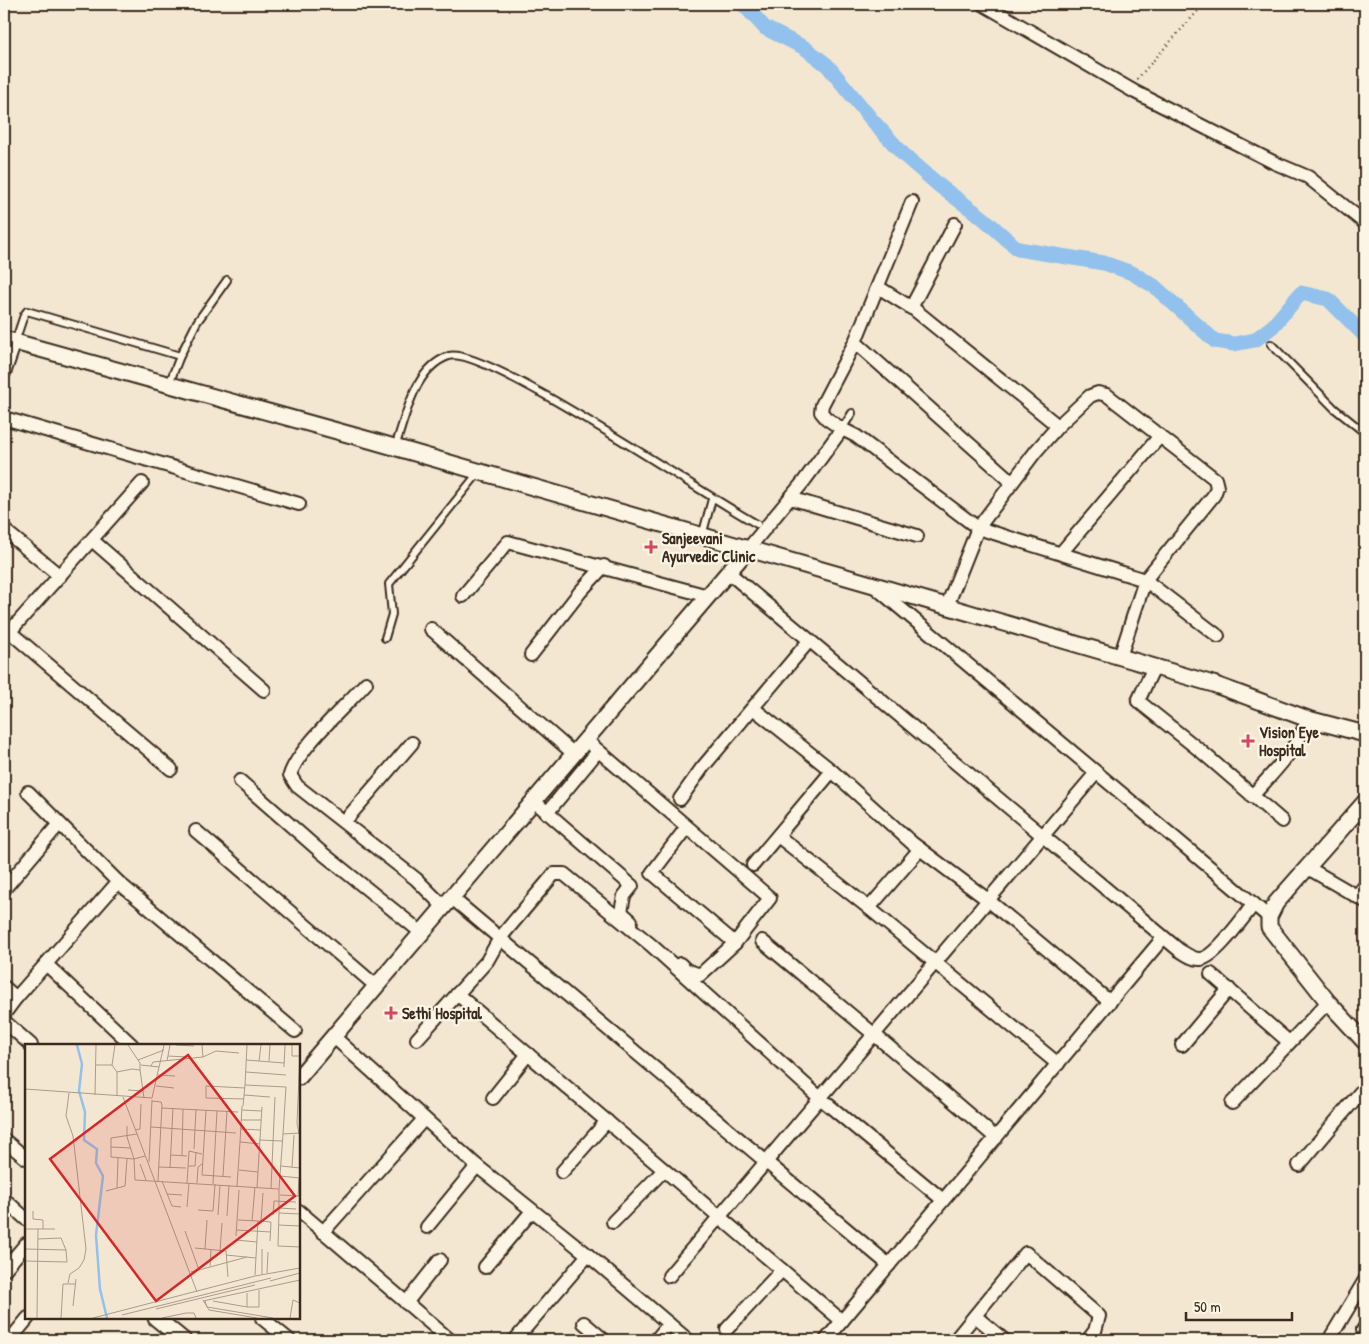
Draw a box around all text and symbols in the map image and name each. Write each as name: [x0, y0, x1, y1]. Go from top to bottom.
place label: Sanjeevani Ayurvedic Clinic: [662, 527, 756, 568]
marker: Sanjeevani Ayurvedic Clinic: [644, 540, 658, 554]
place label: Vision Eye Hospital: [1259, 721, 1320, 762]
marker: Vision Eye Hospital: [1241, 734, 1255, 748]
place label: Sethi Hospital: [402, 1002, 483, 1025]
marker: Sethi Hospital: [384, 1006, 398, 1020]
inset map: [25, 1044, 300, 1319]
scale bar: [1186, 1289, 1293, 1321]
text: 50 m: [1194, 1296, 1221, 1317]

